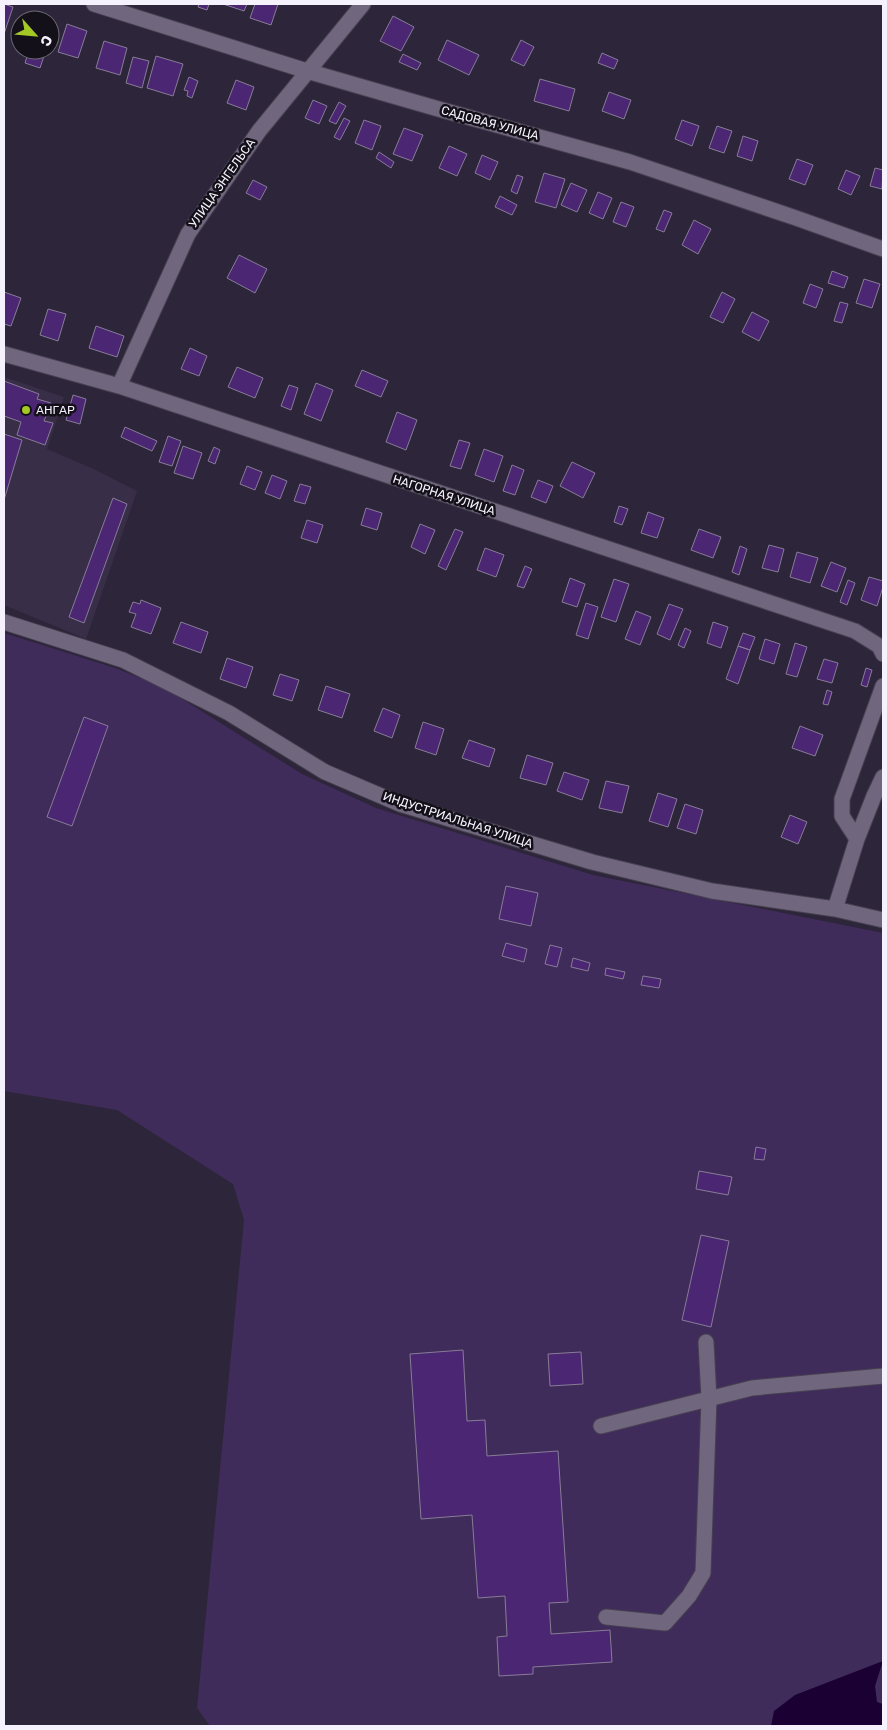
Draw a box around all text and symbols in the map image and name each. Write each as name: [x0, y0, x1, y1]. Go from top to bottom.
north arrow: [10, 10, 60, 60]
text: С: [36, 32, 56, 49]
street label: САДОВАЯ УЛИЦА: [440, 103, 540, 143]
street label: УЛИЦА ЭНГЕЛЬСА: [186, 136, 258, 230]
place label: АНГАР: [36, 403, 75, 417]
marker: АНГАР: [20, 404, 32, 416]
street label: НАГОРНАЯ УЛИЦА: [391, 472, 497, 518]
street label: ИНДУСТРИАЛЬНАЯ УЛИЦА: [381, 789, 535, 851]

